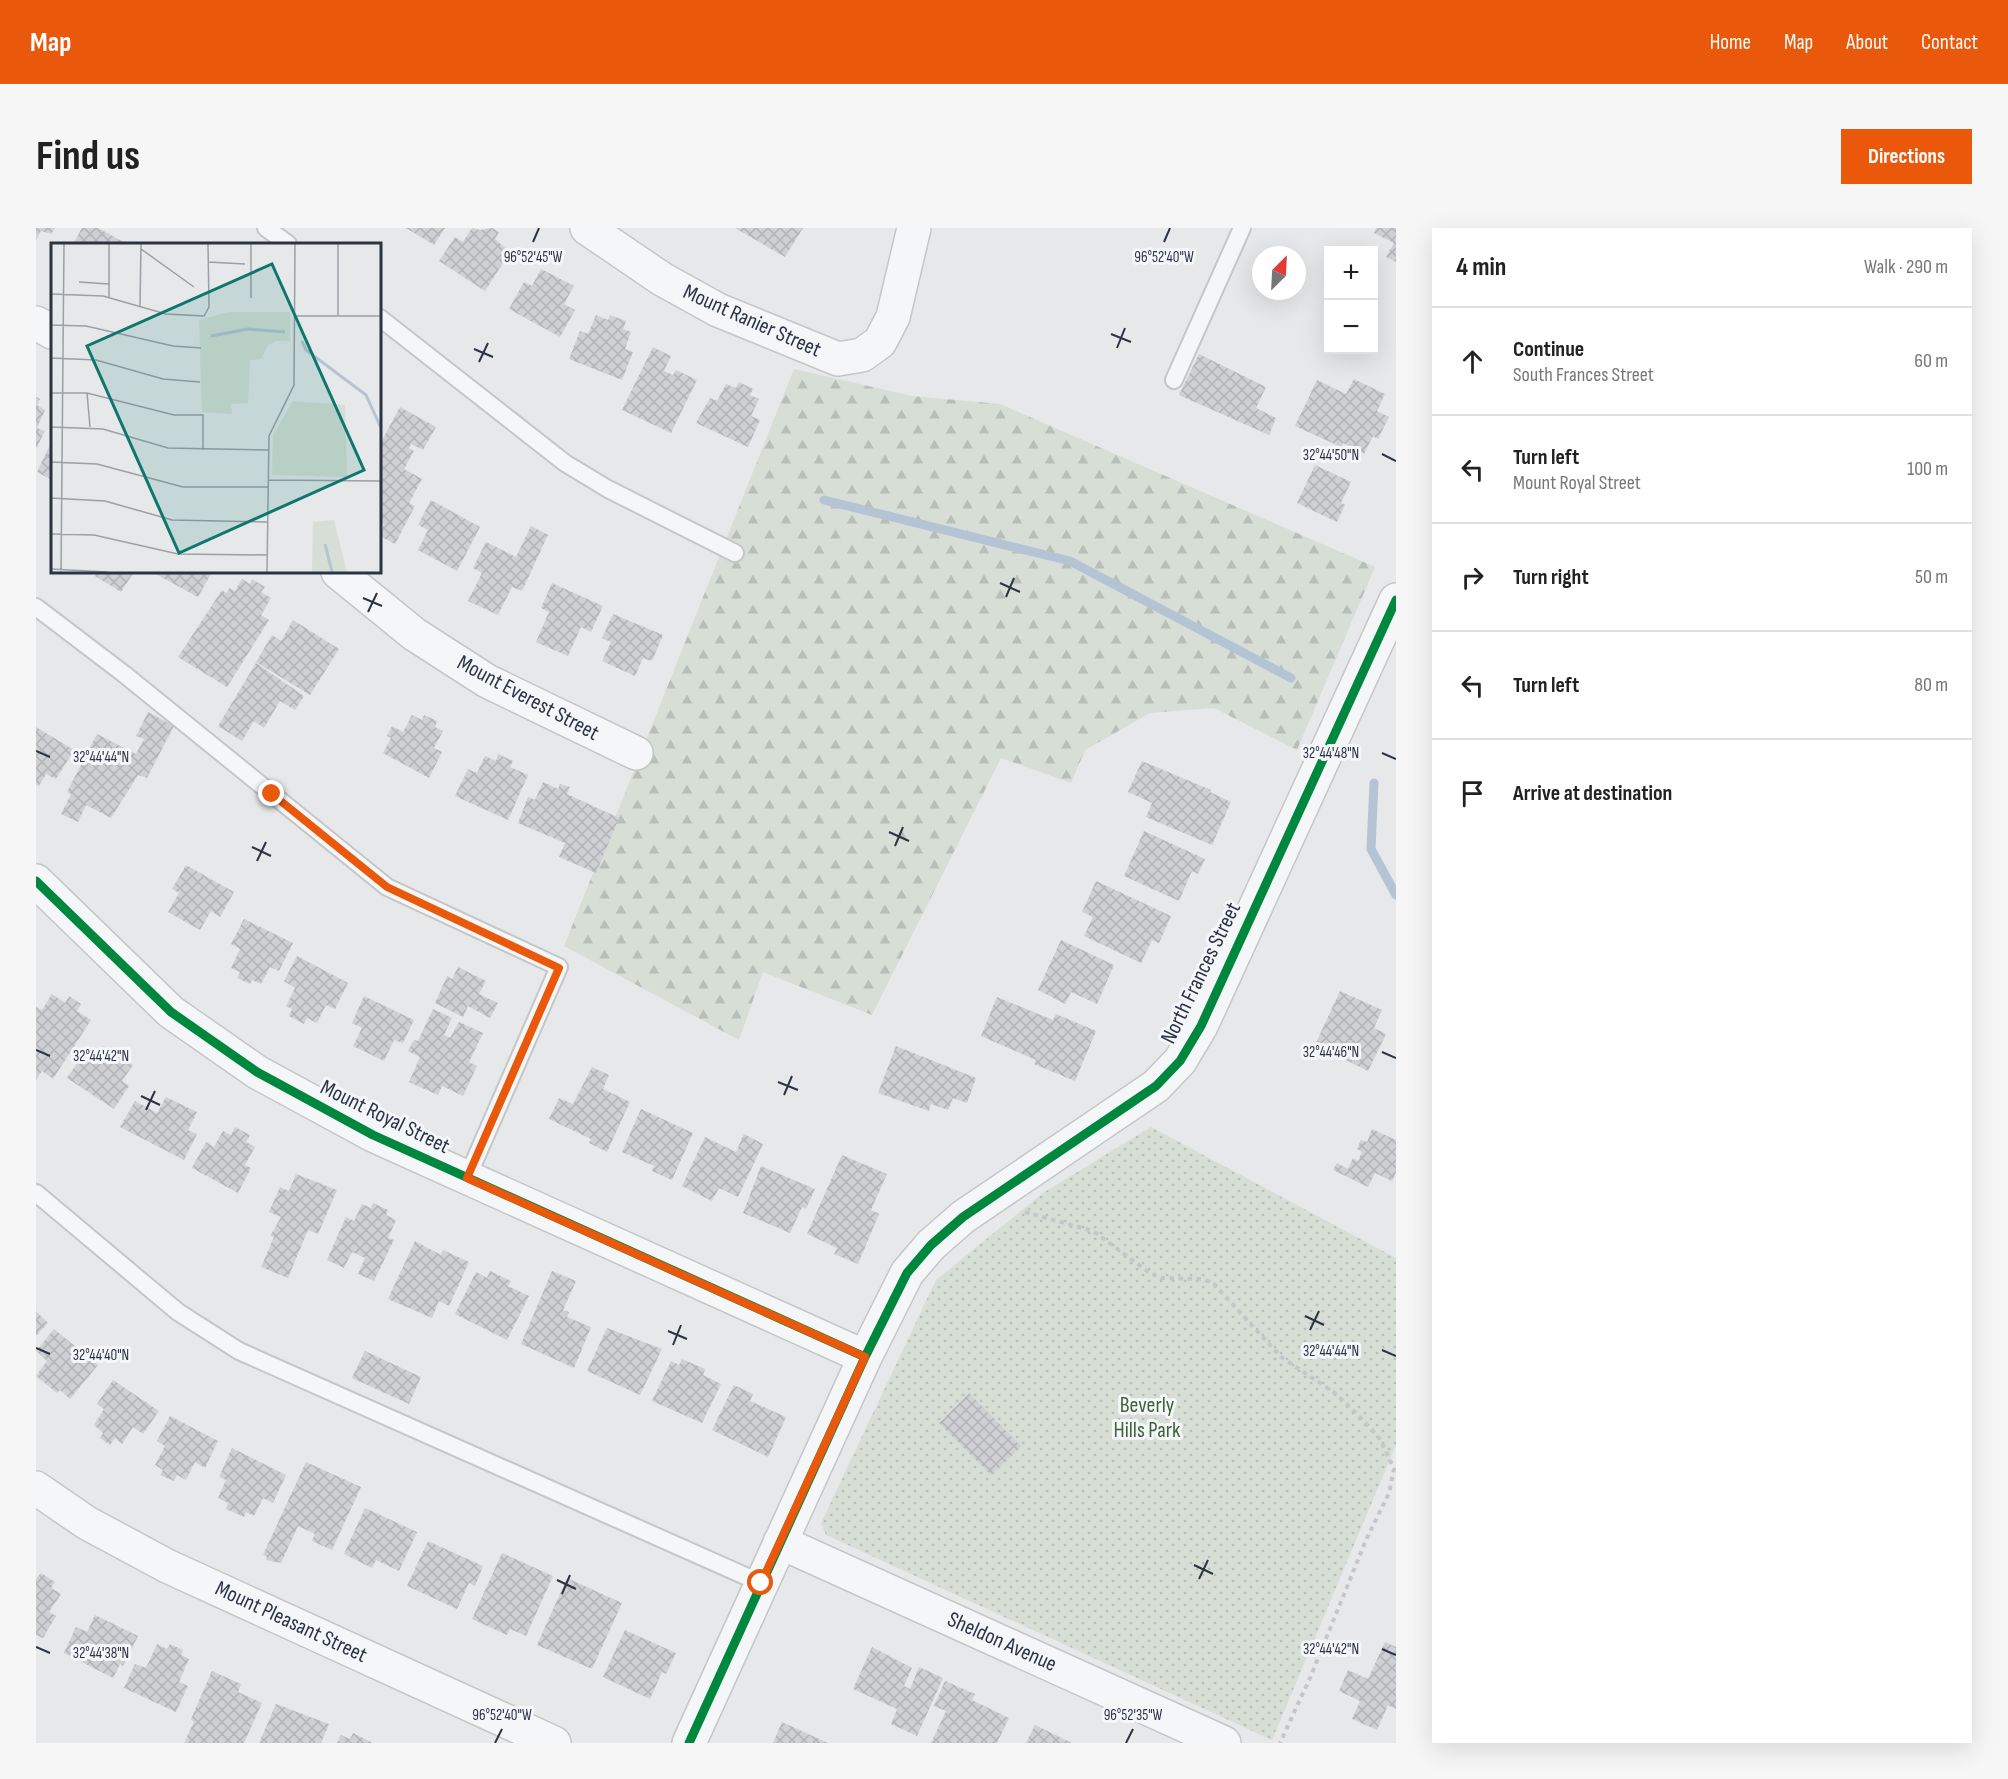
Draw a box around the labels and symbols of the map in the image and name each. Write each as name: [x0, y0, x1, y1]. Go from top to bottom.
inset map: [51, 243, 381, 573]
north arrow: [1252, 246, 1306, 300]
text: 96°52'45"W: [504, 248, 563, 267]
text: 96°52'40"W: [1134, 248, 1194, 267]
street label: Mount Ranier Street: [679, 279, 825, 364]
text: 32°44'50"N: [1303, 446, 1359, 465]
street label: Mount Everest Street: [452, 649, 604, 747]
text: 32°44'48"N: [1303, 744, 1359, 763]
text: 32°44'44"N: [73, 748, 129, 767]
route end: [258, 780, 284, 806]
street label: North Frances Street: [1155, 898, 1247, 1048]
text: 32°44'46"N: [1303, 1043, 1359, 1062]
text: 32°44'42"N: [73, 1047, 129, 1066]
street label: Mount Royal Street: [316, 1074, 454, 1160]
text: 32°44'44"N: [1303, 1342, 1359, 1361]
text: 32°44'40"N: [73, 1346, 129, 1365]
park label: Beverly Hills Park: [1113, 1392, 1181, 1444]
route start: [747, 1569, 773, 1595]
street label: Mount Pleasant Street: [211, 1575, 371, 1669]
street label: Sheldon Avenue: [943, 1606, 1061, 1678]
text: 32°44'42"N: [1303, 1640, 1359, 1659]
text: 32°44'38"N: [73, 1644, 129, 1663]
text: 96°52'40"W: [472, 1706, 532, 1725]
text: 96°52'35"W: [1104, 1706, 1163, 1725]

